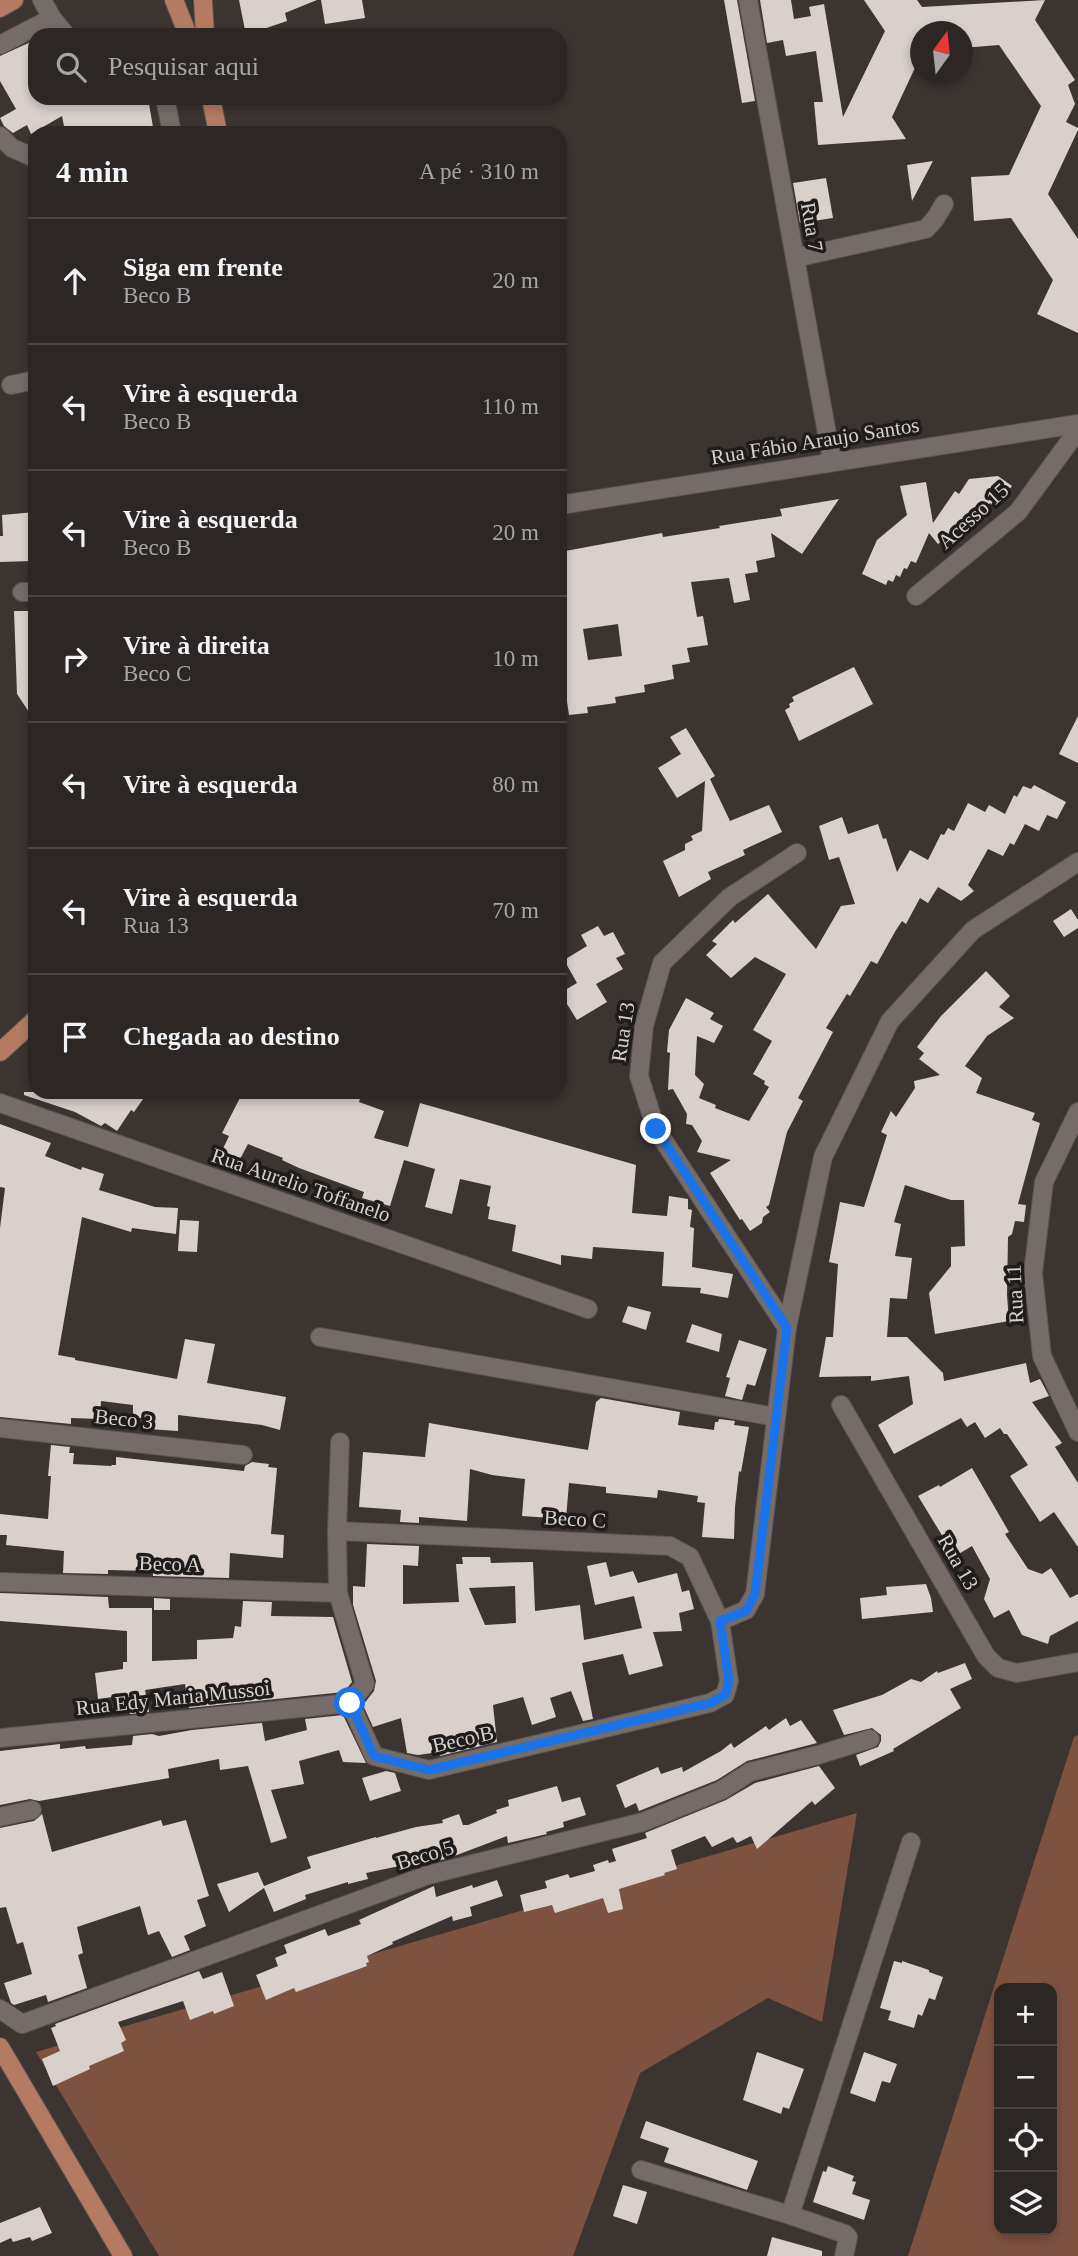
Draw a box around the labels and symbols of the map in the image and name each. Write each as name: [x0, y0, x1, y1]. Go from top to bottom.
north arrow: [910, 21, 973, 84]
street label: Rua 7: [796, 201, 828, 253]
street label: Rua Fábio Araujo Santos: [709, 413, 921, 469]
street label: Acesso 15: [933, 478, 1013, 554]
street label: Rua 13: [606, 1000, 640, 1064]
route end: [640, 1113, 671, 1144]
street label: Rua Aurelio Toffanelo: [208, 1143, 394, 1227]
street label: Rua 11: [1001, 1264, 1029, 1324]
street label: Beco 3: [93, 1404, 155, 1434]
street label: Beco C: [543, 1505, 607, 1533]
street label: Rua 13: [933, 1530, 983, 1594]
street label: Beco A: [138, 1551, 202, 1577]
street label: Rua Edy Maria Mussoi: [75, 1676, 272, 1720]
route start: [334, 1687, 365, 1718]
street label: Beco B: [430, 1720, 496, 1758]
street label: Beco 5: [393, 1835, 457, 1875]

